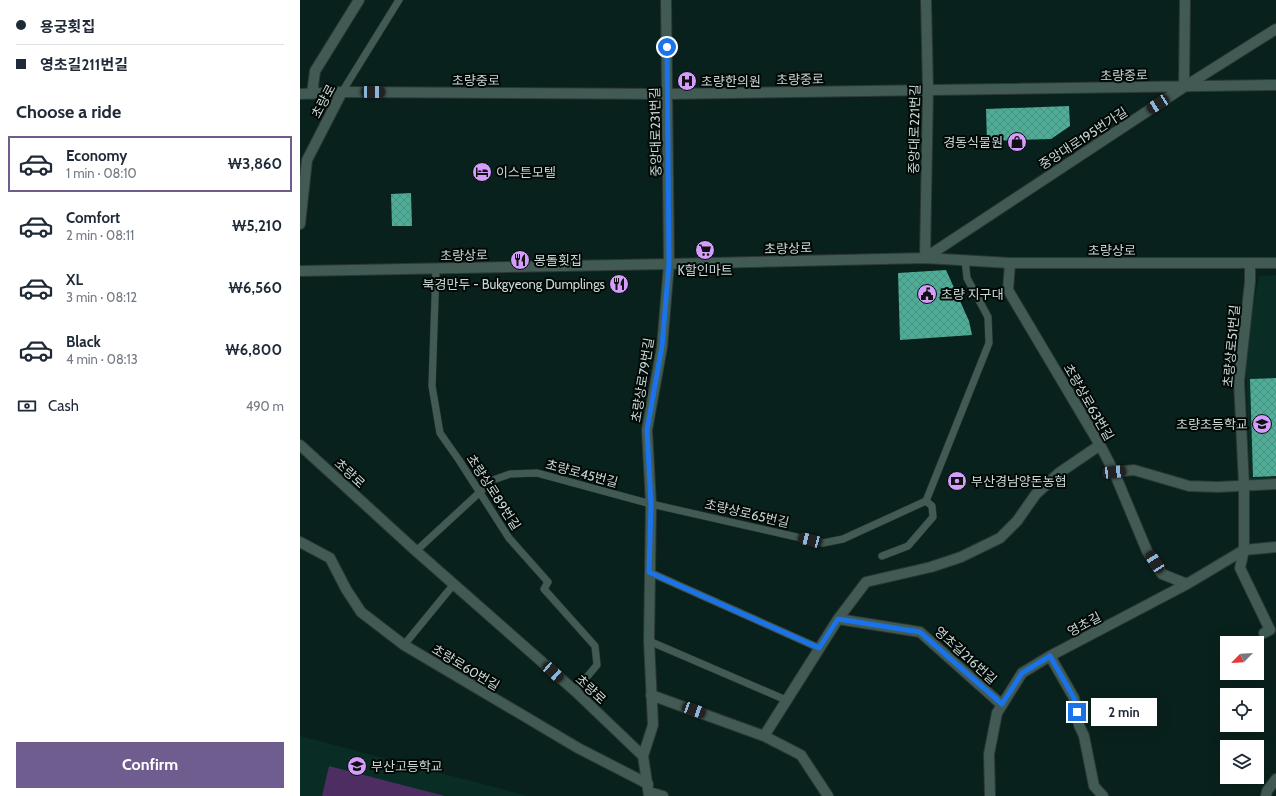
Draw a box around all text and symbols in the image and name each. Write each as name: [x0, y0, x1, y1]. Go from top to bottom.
text: 용궁횟집: [40, 18, 95, 36]
route start: [658, 38, 676, 56]
text: 영초길211번길: [40, 56, 128, 74]
street label: 초량중로: [1100, 67, 1148, 83]
hospital icon: 초량한의원: [676, 70, 698, 92]
street label: 초량중로: [776, 71, 824, 87]
street label: 초량중로: [452, 72, 500, 88]
place label: 초량한의원: [701, 73, 761, 89]
street label: 초량로: [308, 81, 339, 121]
street label: 중앙대로221번길: [905, 84, 923, 174]
car: [361, 86, 385, 98]
street label: 중앙대로231번길: [646, 87, 664, 177]
car: [1145, 92, 1171, 116]
text: Choose a ride: [16, 101, 121, 123]
street label: 중앙대로195번가길: [1036, 103, 1130, 173]
shop icon: 경동식물원: [1006, 131, 1028, 153]
place label: 경동식물원: [943, 134, 1003, 150]
icon: car: [18, 146, 54, 182]
text: Economy: [66, 147, 127, 165]
text: ₩3,860: [228, 155, 282, 173]
hotel icon: 이스튼모텔: [471, 161, 493, 183]
place label: 이스튼모텔: [496, 164, 556, 180]
text: 1 min · 08:10: [66, 165, 137, 181]
icon: car: [18, 208, 54, 244]
text: Comfort: [66, 209, 120, 227]
text: ₩5,210: [232, 217, 282, 235]
text: 2 min · 08:11: [66, 227, 134, 243]
supermarket icon: K할인마트: [694, 239, 716, 261]
street label: 초량상로: [764, 239, 812, 257]
street label: 초량상로: [1088, 242, 1136, 258]
street label: 초량상로: [440, 247, 488, 263]
restaurant icon: 몽돌횟집: [509, 249, 531, 271]
place label: 몽돌횟집: [534, 252, 582, 268]
place label: K할인마트: [677, 262, 733, 278]
icon: car: [18, 270, 54, 306]
text: XL: [66, 271, 83, 289]
restaurant icon: 북경만두 - Bukgyeong Dumplings: [608, 273, 630, 295]
place label: 북경만두 - Bukgyeong Dumplings: [423, 276, 606, 292]
text: ₩6,560: [229, 279, 282, 297]
public building icon: 초량 지구대: [916, 283, 938, 305]
place label: 초량 지구대: [941, 286, 1004, 302]
text: 3 min · 08:12: [66, 289, 137, 305]
street label: 초량상로51번길: [1219, 304, 1243, 388]
icon: car: [18, 332, 54, 368]
text: Black: [66, 333, 101, 351]
street label: 초량상로79번길: [627, 336, 657, 424]
text: ₩6,800: [225, 341, 282, 359]
text: 4 min · 08:13: [66, 351, 138, 367]
street label: 초량상로63번길: [1061, 361, 1117, 443]
icon: cash: [16, 395, 38, 417]
text: Cash: [48, 397, 79, 415]
text: 490 m: [246, 398, 284, 414]
school or university icon: 초량초등학교: [1251, 413, 1273, 435]
place label: 초량초등학교: [1176, 416, 1248, 432]
street label: 초량상로89번길: [464, 451, 524, 533]
street label: 초량로: [331, 455, 369, 491]
street label: 초량로45번길: [544, 456, 620, 490]
car: [1101, 465, 1127, 479]
bank icon: 부산경남양돈농협: [946, 470, 968, 492]
place label: 부산경남양돈농협: [971, 473, 1067, 489]
street label: 초량상로65번길: [703, 496, 791, 530]
car: [797, 531, 823, 549]
car: [1143, 549, 1167, 575]
street label: 영초길: [1064, 609, 1104, 639]
street label: 영초길216번길: [932, 623, 1000, 687]
north arrow: [1220, 636, 1264, 680]
map controls: [1220, 636, 1264, 784]
street label: 초량로60번길: [429, 641, 503, 693]
car: [540, 660, 566, 684]
street label: 초량로: [572, 671, 610, 707]
button: locate: [1220, 688, 1264, 732]
callout: 2 min: [1091, 698, 1157, 726]
car: [681, 700, 707, 720]
route end: [1068, 703, 1086, 721]
text: 2 min: [1108, 704, 1140, 720]
button: layers: [1220, 740, 1264, 784]
button: Confirm: [16, 742, 284, 788]
school or university icon: 부산고등학교: [346, 755, 368, 777]
place label: 부산고등학교: [371, 758, 443, 774]

